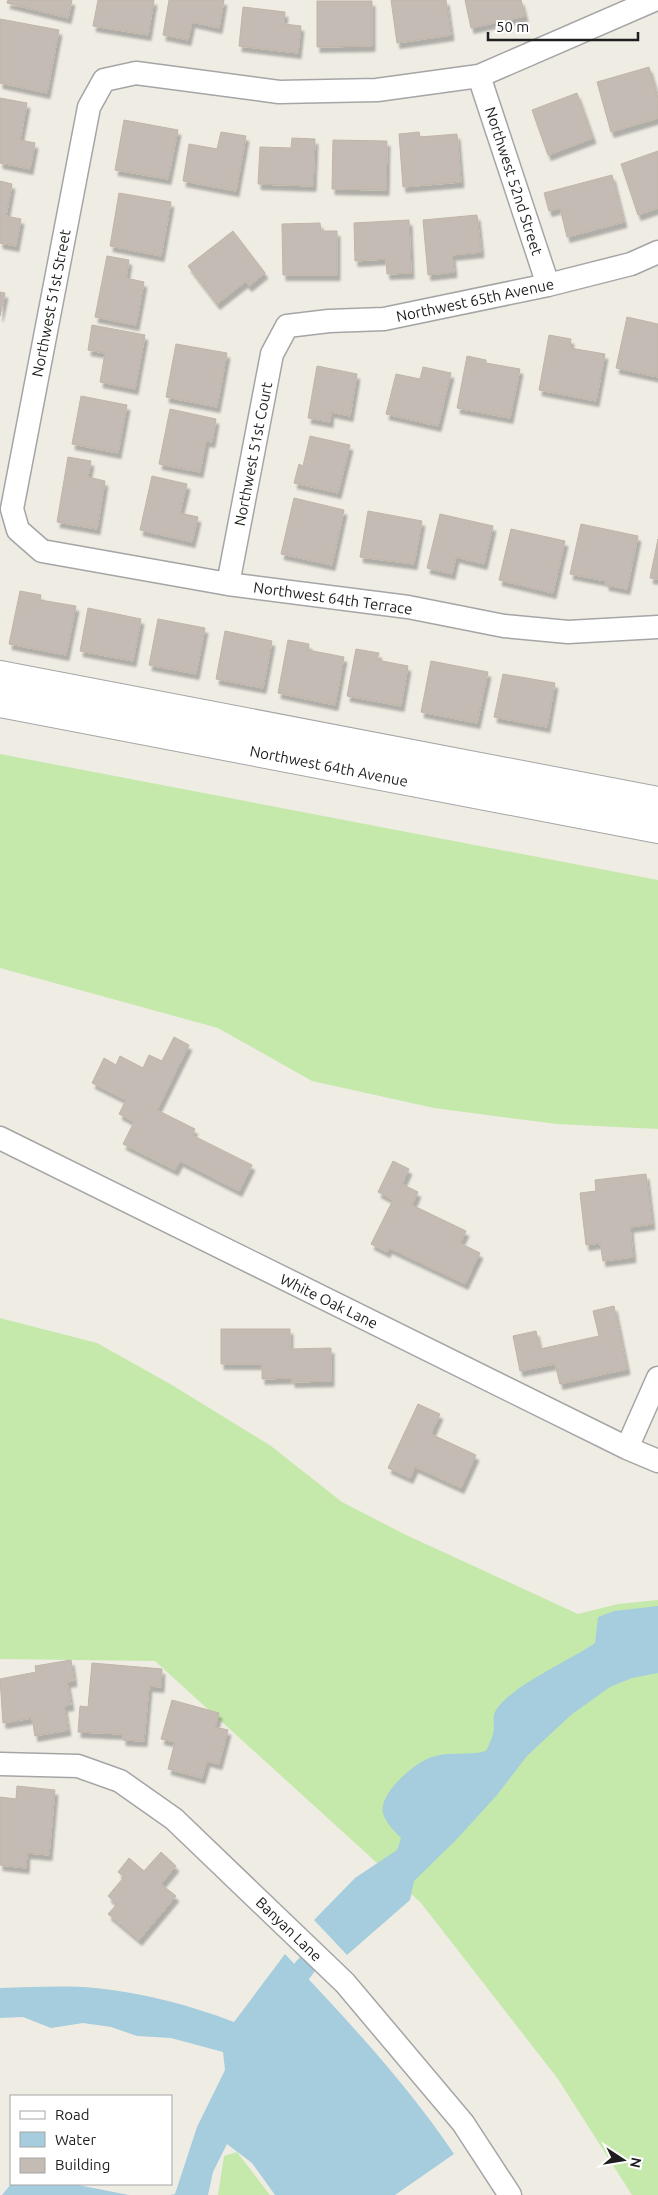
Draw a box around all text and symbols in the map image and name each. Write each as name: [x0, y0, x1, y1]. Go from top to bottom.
scale bar: [488, 10, 638, 42]
text: 50 m: [496, 18, 529, 35]
street label: Northwest 52nd Street: [482, 105, 546, 257]
street label: Northwest 51st Street: [28, 228, 74, 378]
street label: Northwest 65th Avenue: [395, 275, 555, 325]
street label: Northwest 51st Court: [231, 381, 275, 527]
street label: Northwest 64th Terrace: [252, 578, 414, 618]
street label: Northwest 64th Avenue: [248, 742, 410, 790]
street label: White Oak Lane: [278, 1270, 380, 1332]
street label: Banyan Lane: [253, 1893, 325, 1965]
legend: [10, 2095, 172, 2185]
text: Road: [55, 2106, 90, 2123]
text: Water: [55, 2131, 96, 2148]
north arrow: [598, 2135, 648, 2185]
text: Building: [55, 2156, 110, 2173]
text: N: [627, 2156, 645, 2169]

